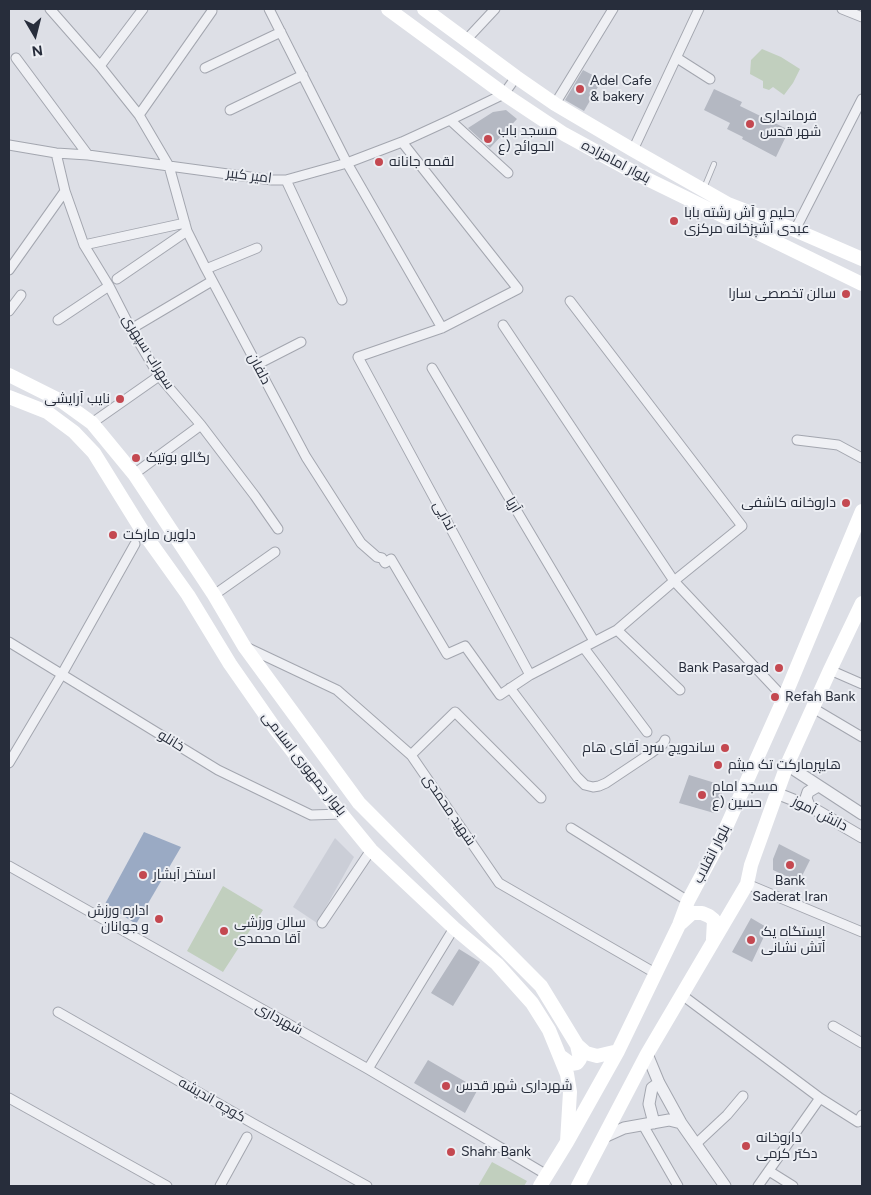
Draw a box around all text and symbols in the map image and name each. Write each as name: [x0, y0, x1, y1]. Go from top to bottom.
north arrow: [10, 10, 60, 60]
text: N: [31, 41, 44, 60]
place label: Adel Cafe & bakery: [590, 73, 652, 105]
marker: Adel Cafe & bakery: [574, 83, 586, 95]
place label: فرمانداری شهر قدس: [760, 108, 821, 140]
marker: فرمانداری شهر قدس: [744, 118, 756, 130]
place label: مسجد باب الحوائج (ع: [498, 123, 557, 156]
marker: مسجد باب الحوائج (ع: [482, 133, 494, 145]
street label: بلوار امامزاده: [579, 137, 653, 187]
place label: لقمه جانانه: [389, 154, 454, 170]
marker: لقمه جانانه: [373, 156, 385, 168]
street label: امیر کبیر: [225, 165, 273, 187]
place label: حلیم و آش رشته بابا عبدی آشپزخانه مرکزی: [684, 205, 809, 238]
marker: حلیم و آش رشته بابا عبدی آشپزخانه مرکزی: [668, 215, 680, 227]
place label: سالن تخصصی سارا: [728, 286, 836, 302]
marker: سالن تخصصی سارا: [840, 288, 852, 300]
street label: سهراب سپهری: [118, 312, 178, 392]
street label: دلفان: [244, 350, 274, 388]
place label: نایب آرایشی: [44, 391, 110, 407]
marker: نایب آرایشی: [114, 393, 126, 405]
place label: رگالو بوتیک: [146, 450, 210, 466]
marker: رگالو بوتیک: [130, 452, 142, 464]
street label: آریا: [502, 494, 524, 516]
place label: داروخانه کاشفی: [741, 495, 836, 511]
marker: داروخانه کاشفی: [840, 497, 852, 509]
street label: ندایی: [429, 498, 459, 534]
place label: دلوین مارکت: [123, 527, 196, 543]
marker: دلوین مارکت: [107, 529, 119, 541]
place label: Bank Pasargad: [678, 660, 769, 676]
marker: Bank Pasargad: [773, 662, 785, 674]
place label: Refah Bank: [785, 689, 855, 705]
marker: Refah Bank: [769, 691, 781, 703]
street label: بلوار جمهوری اسلامی: [258, 709, 350, 819]
street label: خانلو: [155, 726, 187, 756]
place label: ساندویچ سرد آقای هام: [582, 740, 715, 756]
marker: ساندویچ سرد آقای هام: [719, 742, 731, 754]
place label: هایپرمارکت تک میثم: [728, 757, 841, 773]
marker: هایپرمارکت تک میثم: [712, 759, 724, 771]
street label: شهید محمدی: [419, 771, 479, 849]
place label: مسجد امام حسین (ع: [712, 779, 778, 812]
marker: مسجد امام حسین (ع: [696, 789, 708, 801]
street label: دانش آموز: [790, 793, 850, 835]
street label: بلوار انقلاب: [690, 822, 734, 886]
marker: Bank Saderat Iran: [784, 859, 796, 871]
place label: استخر آبشار: [153, 867, 216, 883]
marker: استخر آبشار: [137, 869, 149, 881]
place label: Bank Saderat Iran: [752, 873, 828, 906]
place label: اداره ورزش و جوانان: [87, 903, 149, 936]
marker: اداره ورزش و جوانان: [153, 913, 165, 925]
place label: سالن ورزشی آقا محمدی: [234, 915, 306, 948]
place label: ایستگاه یک آتش نشانی: [761, 924, 826, 956]
marker: سالن ورزشی آقا محمدی: [218, 925, 230, 937]
marker: ایستگاه یک آتش نشانی: [745, 934, 757, 946]
street label: شهرداری: [252, 999, 306, 1039]
street label: کوچه اندیشه: [175, 1074, 249, 1126]
place label: شهرداری شهر قدس: [456, 1078, 573, 1094]
marker: شهرداری شهر قدس: [440, 1080, 452, 1092]
place label: داروخانه دکتر کرمی: [756, 1130, 818, 1162]
marker: داروخانه دکتر کرمی: [740, 1140, 752, 1152]
place label: Shahr Bank: [461, 1144, 531, 1160]
marker: Shahr Bank: [445, 1146, 457, 1158]

